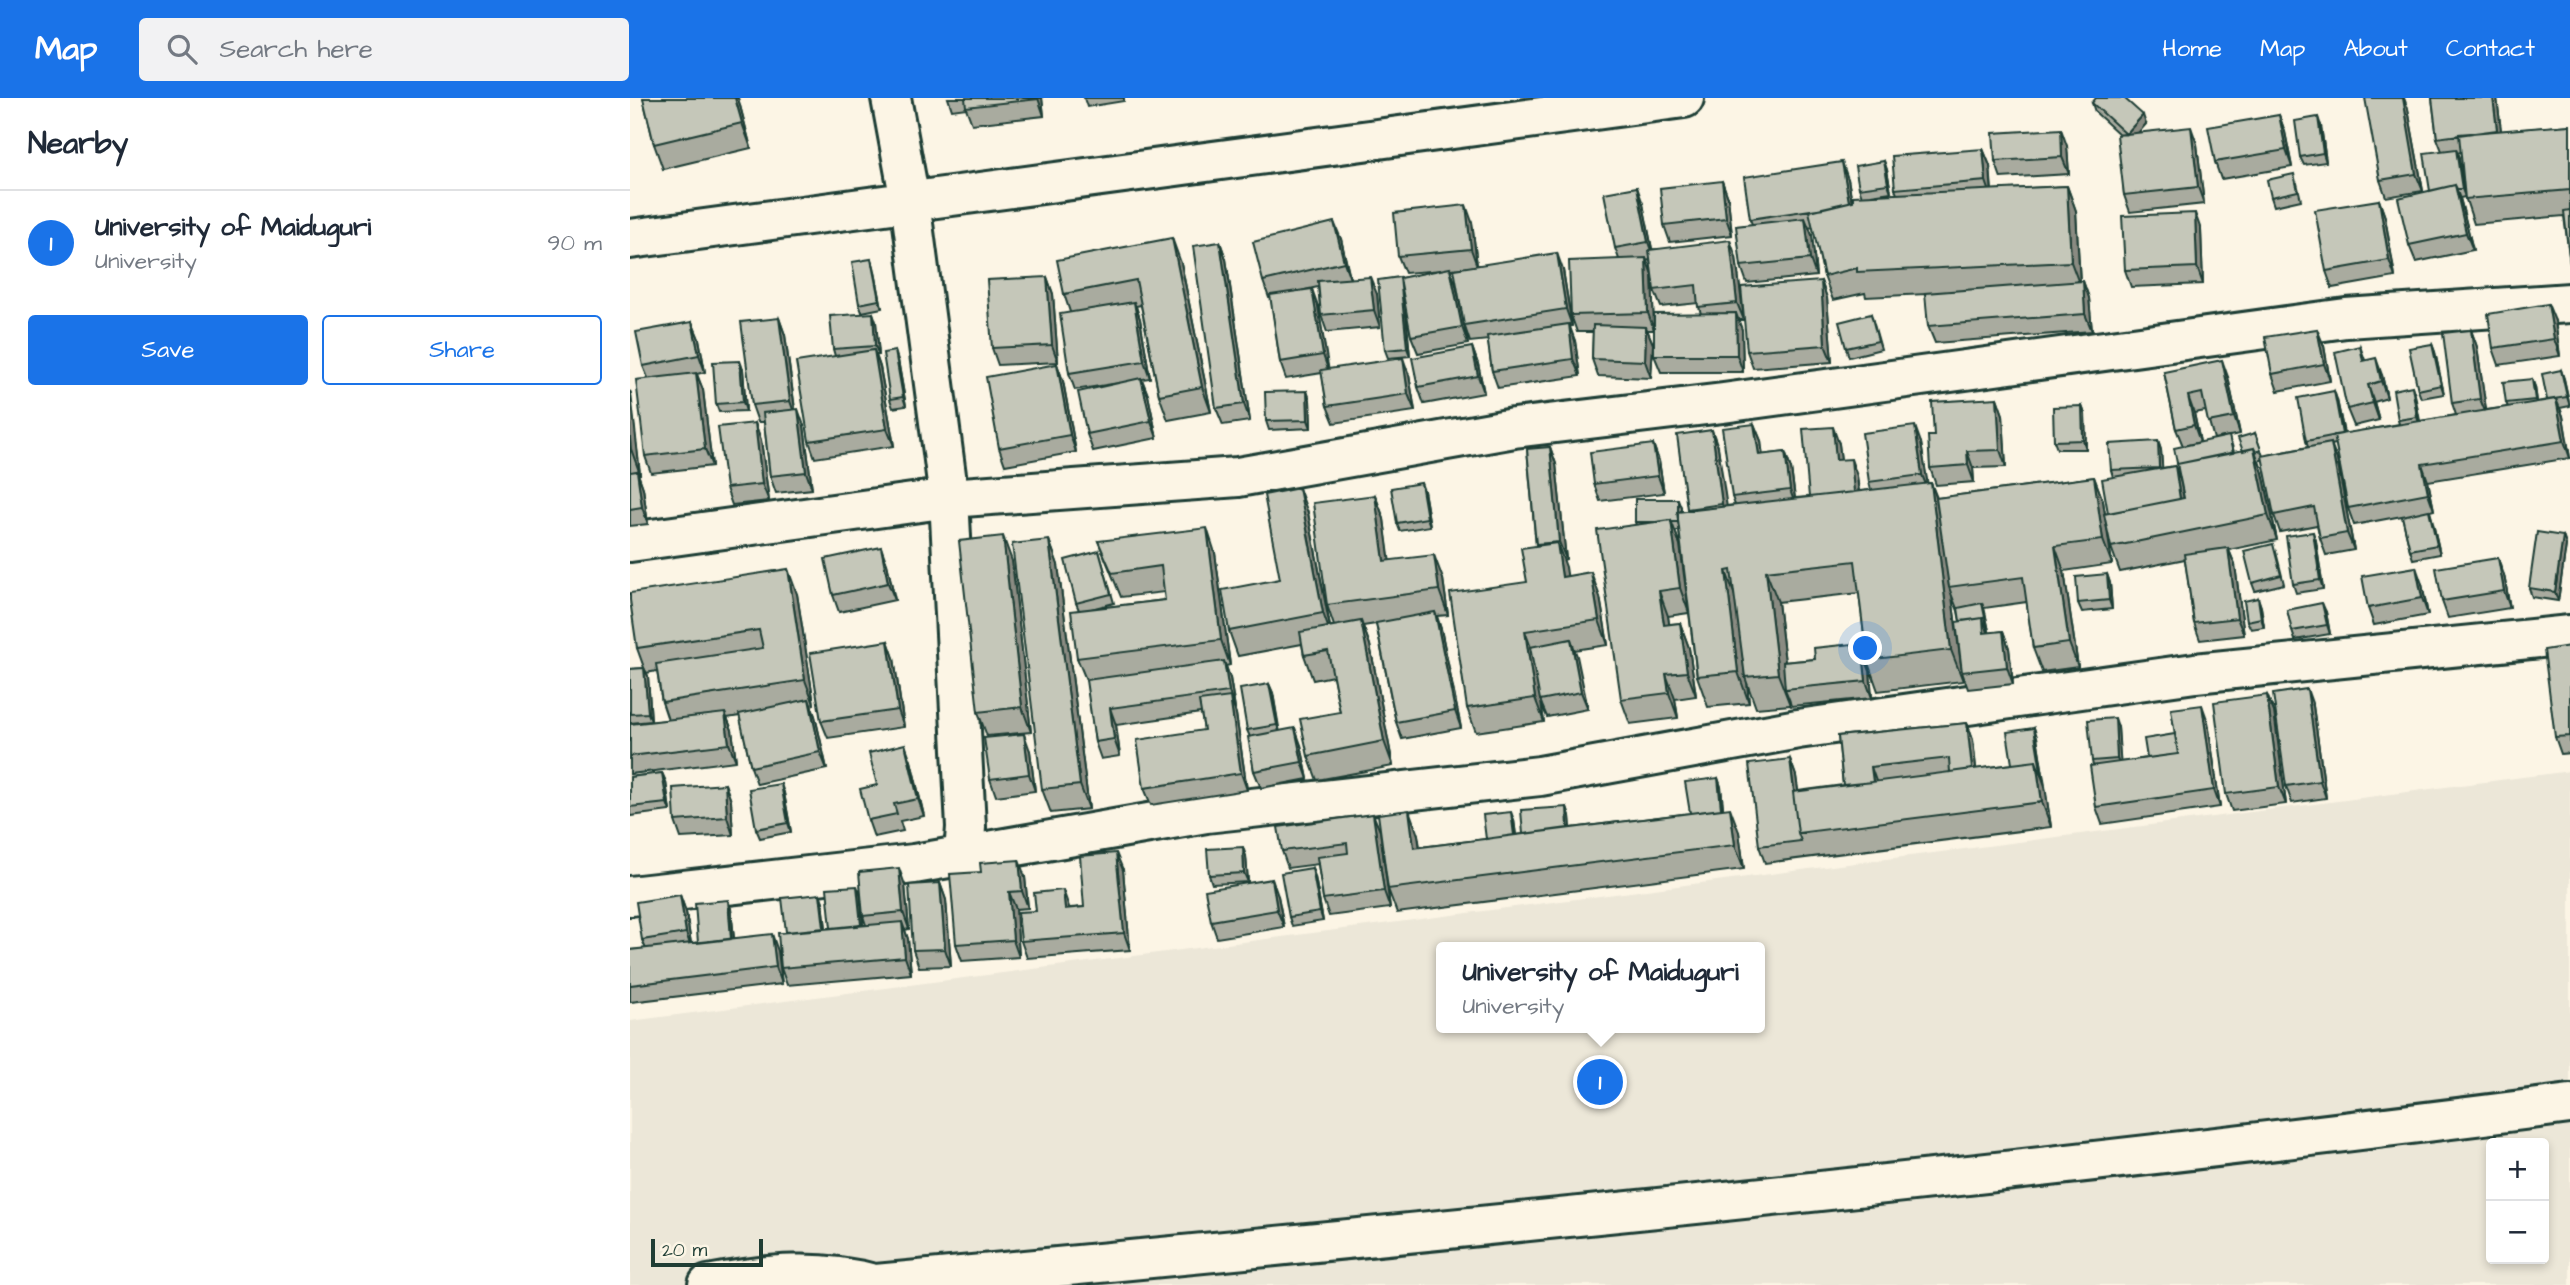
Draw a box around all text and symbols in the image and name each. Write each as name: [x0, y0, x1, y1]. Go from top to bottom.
search box: [139, 18, 629, 81]
text: Map: [35, 26, 97, 72]
icon: search: [163, 30, 201, 68]
text: Search here: [219, 31, 373, 67]
text: Home: [2162, 32, 2222, 66]
text: Map: [2260, 32, 2305, 66]
text: About: [2343, 32, 2408, 66]
text: Contact: [2446, 32, 2535, 66]
text: Nearby: [28, 123, 128, 165]
text: University of Maiduguri: [95, 209, 371, 245]
text: 1: [50, 227, 52, 259]
text: 90 m: [547, 227, 602, 259]
text: University: [95, 245, 197, 277]
button: Save: [28, 315, 308, 385]
button: Share: [322, 315, 602, 385]
your location: [1848, 631, 1882, 665]
popup: [1436, 942, 1765, 1033]
text: University of Maiduguri: [1462, 954, 1739, 990]
text: University: [1462, 990, 1564, 1022]
pin: 1: [1577, 1056, 1623, 1108]
map controls: [2486, 1138, 2549, 1264]
button: +: [2486, 1138, 2549, 1201]
button: −: [2486, 1201, 2549, 1264]
scale bar: [651, 1236, 763, 1268]
text: 20 m: [662, 1237, 707, 1264]

